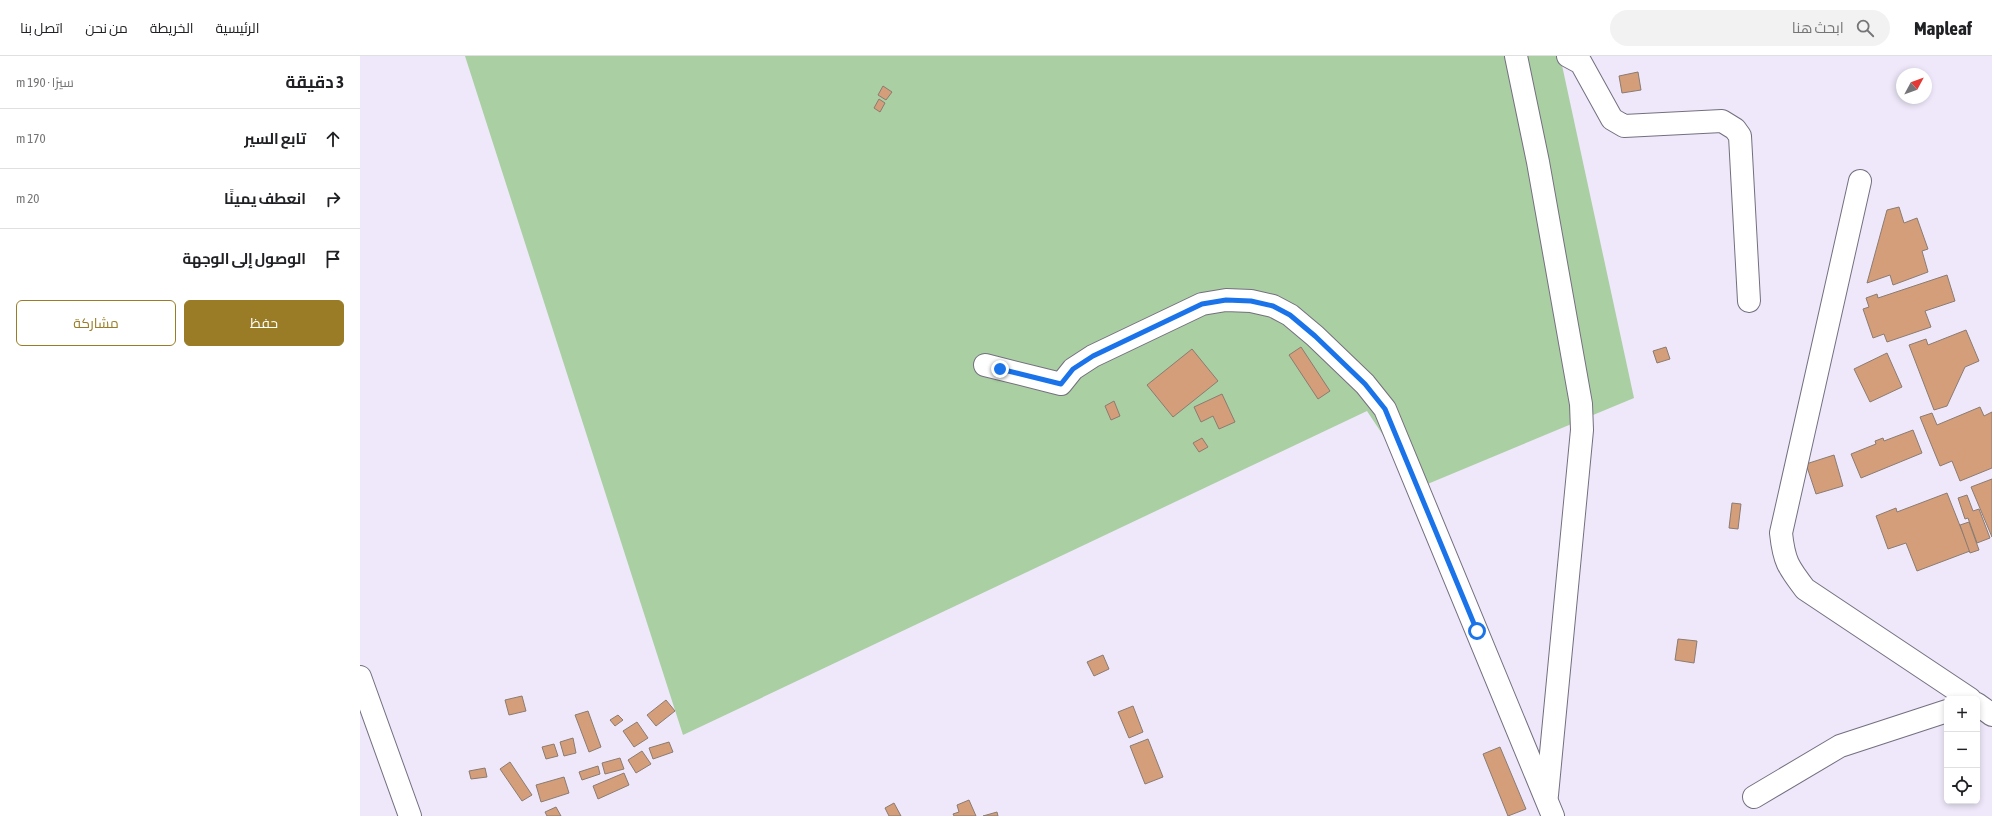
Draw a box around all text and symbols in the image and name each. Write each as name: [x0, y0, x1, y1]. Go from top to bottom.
search box: [1610, 10, 1890, 46]
icon: search: [1854, 17, 1876, 39]
text: Mapleaf: [1914, 17, 1972, 39]
text: ابحث هنا: [1792, 19, 1844, 36]
text: اتصل بنا: [20, 20, 63, 36]
text: من نحن: [85, 20, 128, 36]
text: الخريطة: [150, 20, 194, 36]
text: الرئيسية: [216, 20, 259, 36]
north arrow: [1896, 68, 1932, 104]
text: 3 دقيقة: [286, 72, 344, 92]
text: سيرًا · 190 m: [16, 75, 74, 90]
icon: ahead: [322, 128, 344, 150]
text: تابع السير: [244, 130, 306, 147]
text: 170 m: [16, 131, 46, 146]
icon: right: [322, 188, 344, 210]
text: انعطف يمينًا: [224, 190, 306, 207]
text: 20 m: [16, 191, 39, 206]
icon: arrive: [322, 248, 344, 270]
text: الوصول إلى الوجهة: [182, 250, 306, 267]
button: مشاركة: [16, 300, 176, 346]
button: حفظ: [184, 300, 344, 346]
route end: [991, 360, 1009, 378]
route start: [1468, 622, 1486, 640]
map controls: [1944, 696, 1980, 804]
button: +: [1944, 696, 1980, 732]
button: −: [1944, 732, 1980, 768]
button: locate: [1944, 768, 1980, 804]

